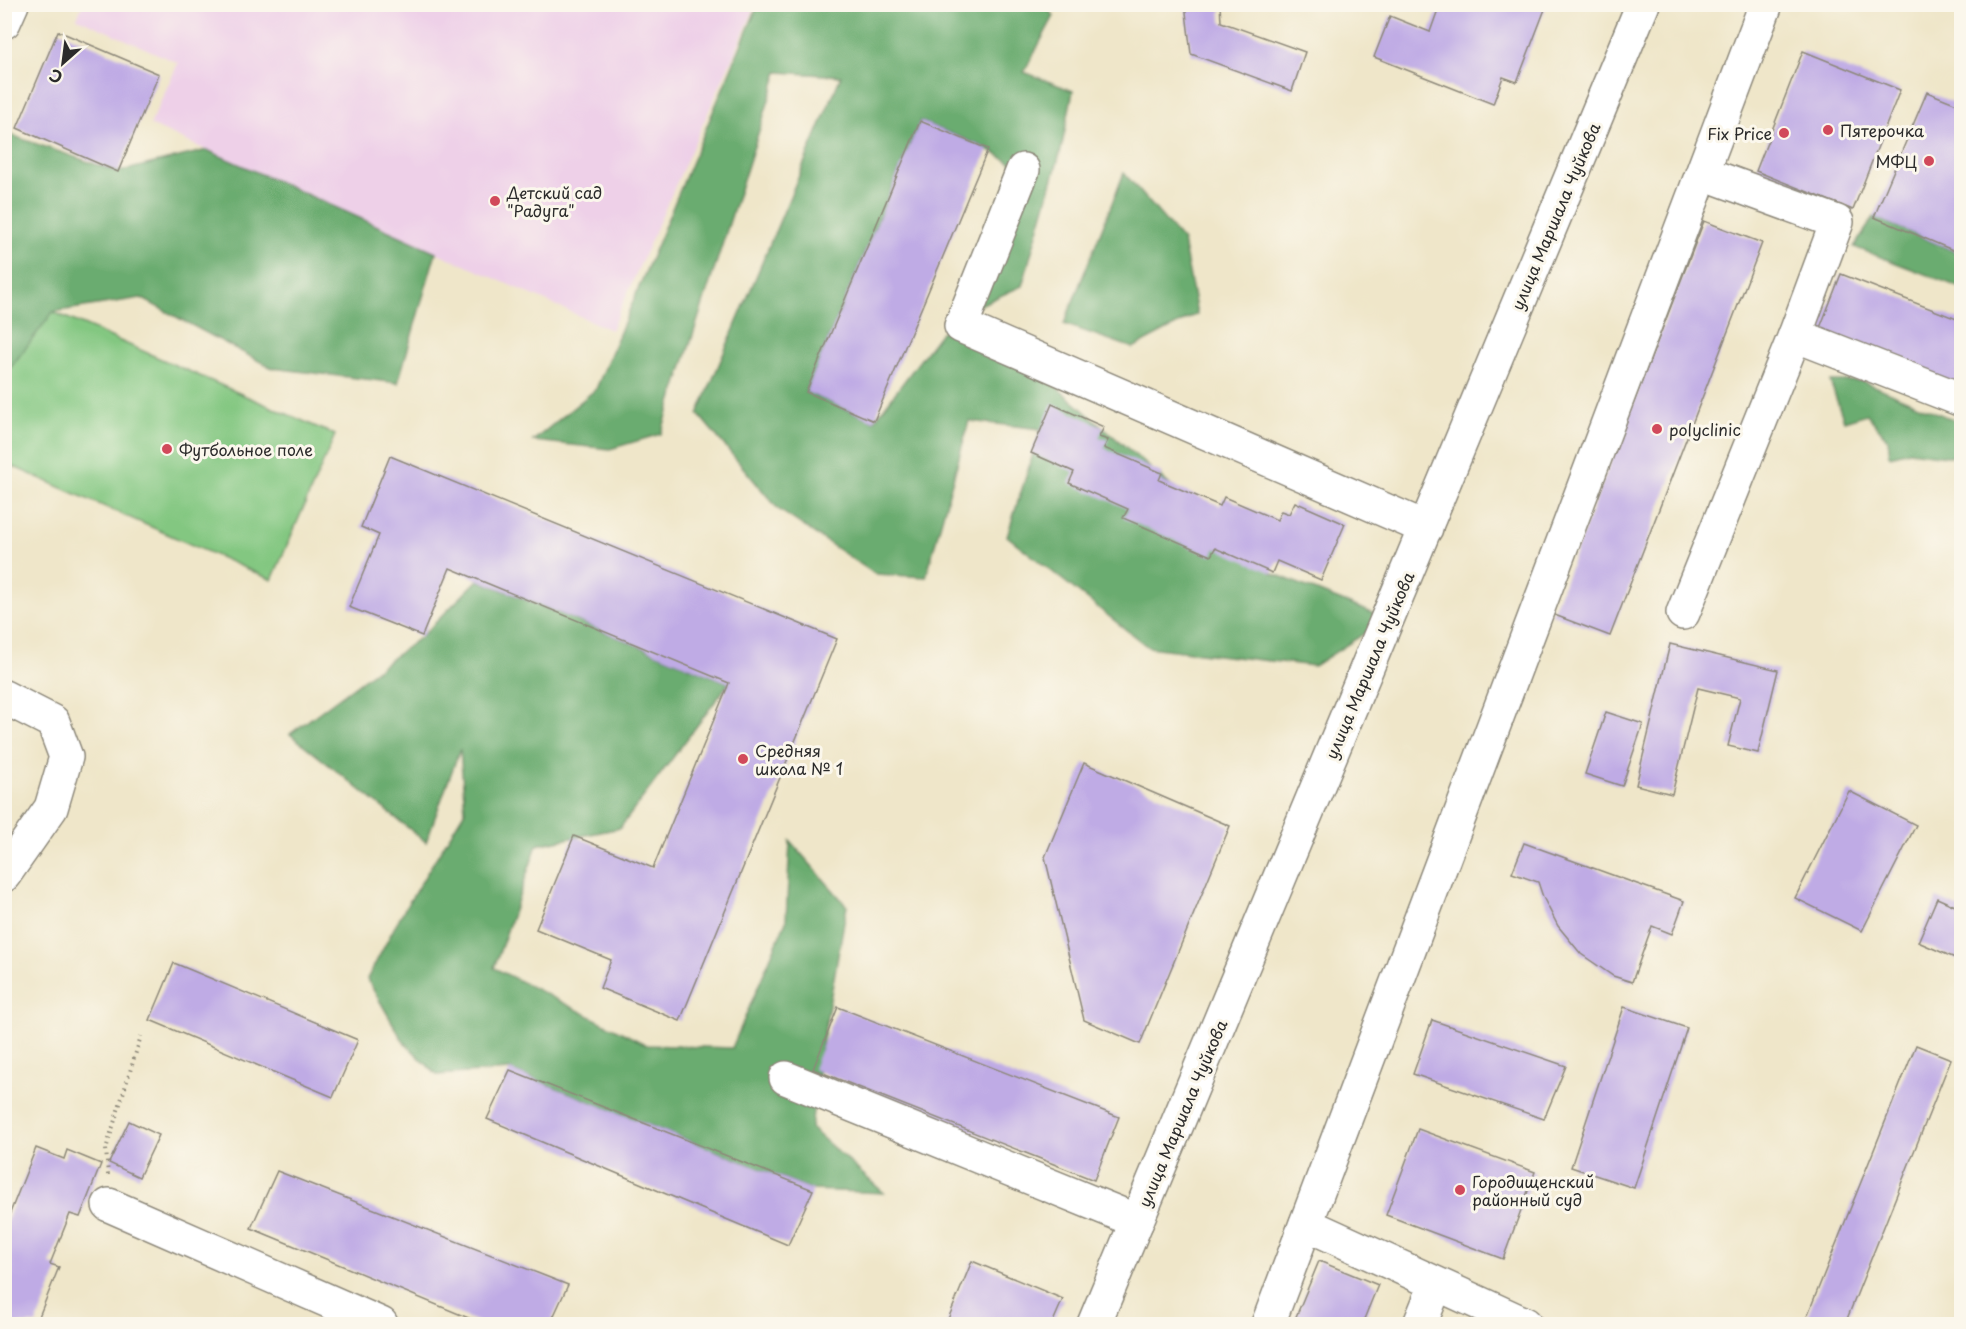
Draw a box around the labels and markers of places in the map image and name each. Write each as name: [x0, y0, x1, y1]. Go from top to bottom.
place label: Пятерочка: [1840, 118, 1924, 142]
place label: Fix Price: [1707, 121, 1772, 145]
marker: Пятерочка: [1821, 123, 1835, 137]
marker: Fix Price: [1777, 126, 1791, 140]
place label: МФЦ: [1875, 149, 1917, 173]
marker: МФЦ: [1922, 154, 1936, 168]
place label: Детский сад "Радуга": [506, 180, 602, 222]
marker: Детский сад "Радуга": [488, 194, 502, 208]
place label: polyclinic: [1669, 417, 1741, 441]
marker: polyclinic: [1650, 422, 1664, 436]
place label: Футбольное поле: [179, 437, 313, 461]
marker: Футбольное поле: [160, 442, 174, 456]
place label: Средняя школа № 1: [755, 738, 843, 780]
marker: Средняя школа № 1: [736, 752, 750, 766]
place label: Городищенский районный суд: [1472, 1169, 1594, 1211]
marker: Городищенский районный суд: [1453, 1183, 1467, 1197]

